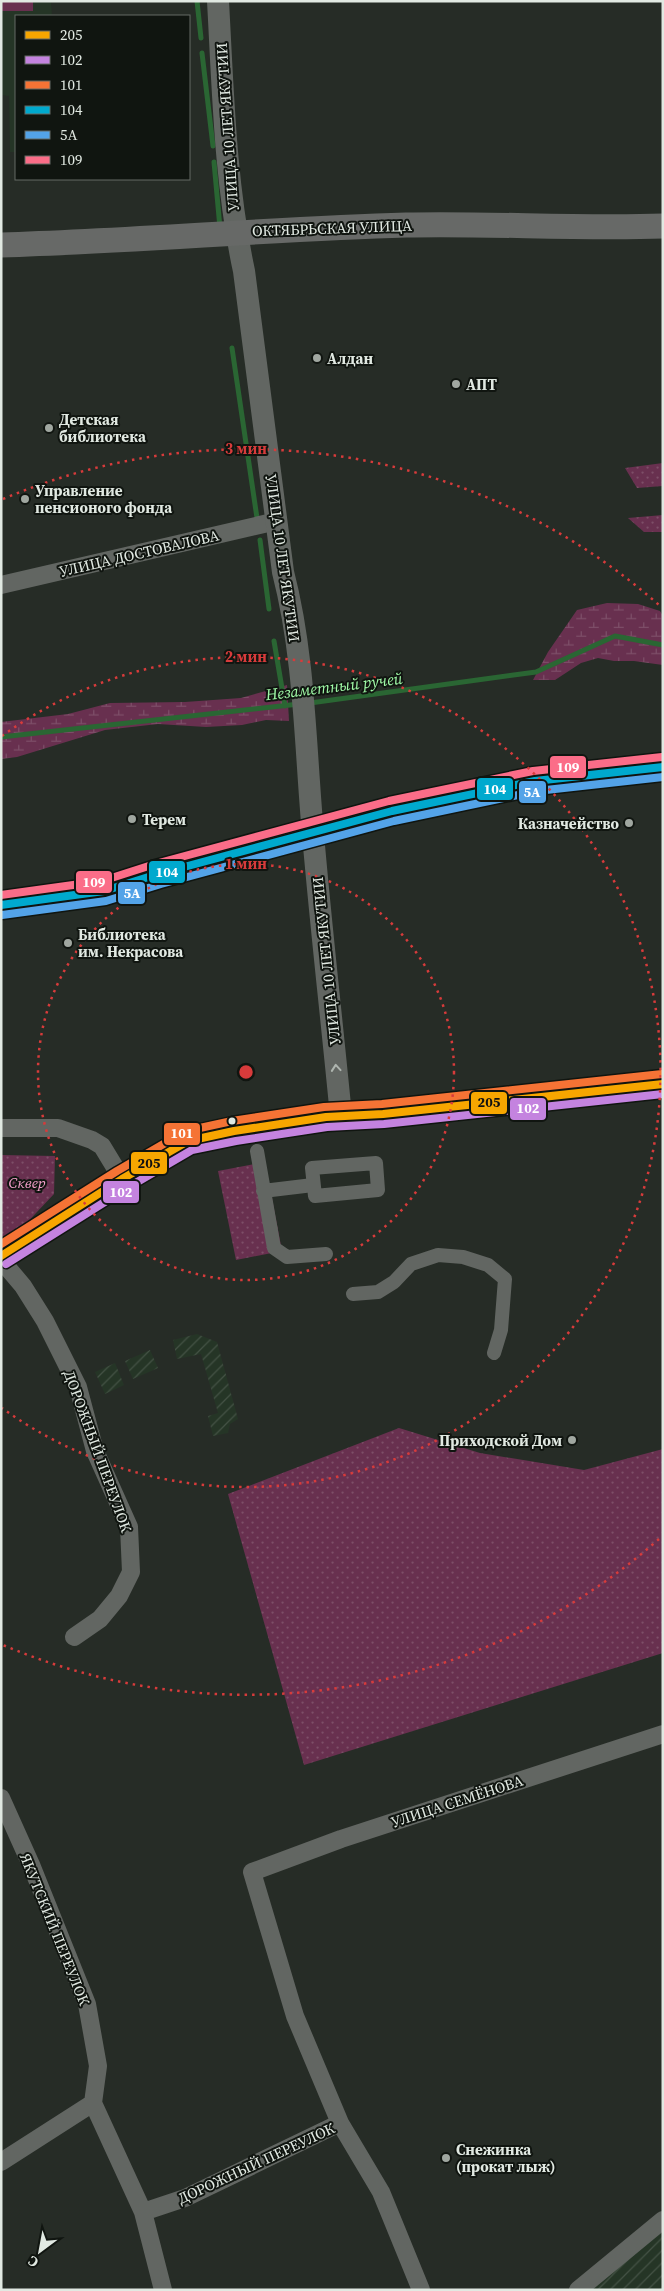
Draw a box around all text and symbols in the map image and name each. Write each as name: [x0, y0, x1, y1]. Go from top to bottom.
legend: [15, 15, 190, 180]
text: 205: [60, 24, 83, 45]
street label: УЛИЦА 10 ЛЕТ ЯКУТИИ: [211, 42, 243, 212]
text: 102: [60, 49, 83, 70]
text: 101: [60, 74, 83, 95]
text: 104: [60, 99, 83, 120]
text: 5А: [60, 124, 78, 145]
text: 109: [60, 149, 83, 170]
street label: ОКТЯБРЬСКАЯ УЛИЦА: [252, 215, 412, 241]
place label: Алдан: [327, 348, 373, 369]
marker: Алдан: [311, 352, 323, 364]
place label: АПТ: [466, 374, 497, 395]
marker: АПТ: [450, 378, 462, 390]
place label: Детская библиотека: [59, 409, 147, 447]
marker: Детская библиотека: [43, 422, 55, 434]
text: 3 мин: [225, 438, 267, 459]
street label: УЛИЦА 10 ЛЕТ ЯКУТИИ: [261, 473, 305, 643]
place label: Управление пенсионого фонда: [35, 480, 173, 518]
marker: Управление пенсионого фонда: [19, 493, 31, 505]
street label: УЛИЦА ДОСТОВАЛОВА: [57, 524, 221, 582]
text: 2 мин: [225, 646, 267, 667]
water label: Незаметный ручей: [263, 667, 405, 705]
line badge: 109: [549, 755, 587, 779]
text: 109: [557, 757, 580, 777]
line badge: 104: [476, 777, 514, 801]
text: 104: [484, 779, 507, 799]
line badge: 5А: [518, 780, 547, 804]
text: 5А: [523, 782, 541, 802]
place label: Терем: [142, 809, 186, 830]
marker: Терем: [126, 813, 138, 825]
place label: Казначейство: [518, 813, 620, 834]
marker: Казначейство: [623, 817, 635, 829]
text: 1 мин: [225, 853, 267, 874]
line badge: 104: [148, 860, 186, 884]
text: 104: [156, 862, 179, 882]
line badge: 109: [75, 870, 113, 894]
text: 109: [83, 872, 106, 892]
street label: УЛИЦА 10 ЛЕТ ЯКУТИИ: [307, 876, 345, 1046]
line badge: 5А: [117, 881, 146, 905]
text: 5А: [123, 883, 141, 903]
place label: Библиотека им. Некрасова: [78, 924, 184, 962]
marker: Библиотека им. Некрасова: [62, 937, 74, 949]
centre of rings: [237, 1063, 255, 1081]
one-way arrow: [331, 1063, 342, 1071]
line badge: 205: [470, 1091, 508, 1115]
text: 205: [478, 1092, 501, 1112]
line badge: 102: [509, 1097, 547, 1121]
text: 102: [517, 1098, 540, 1118]
unlabelled marker: [227, 1116, 237, 1126]
line badge: 101: [163, 1122, 201, 1146]
text: 101: [171, 1123, 193, 1143]
line badge: 205: [130, 1151, 168, 1175]
text: 205: [138, 1153, 161, 1173]
park label: Сквер: [8, 1172, 46, 1193]
line badge: 102: [102, 1180, 140, 1204]
text: 102: [110, 1182, 133, 1202]
street label: ДОРОЖНЫЙ ПЕРЕУЛОК: [59, 1367, 137, 1535]
place label: Приходской Дом: [439, 1430, 562, 1451]
marker: Приходской Дом: [566, 1434, 578, 1446]
street label: УЛИЦА СЕМЁНОВА: [388, 1770, 526, 1832]
street label: ЯКУТСКИЙ ПЕРЕУЛОК: [15, 1850, 95, 2009]
street label: ДОРОЖНЫЙ ПЕРЕУЛОК: [174, 2117, 338, 2209]
place label: Снежинка (прокат лыж): [456, 2139, 556, 2177]
marker: Снежинка (прокат лыж): [440, 2152, 452, 2164]
north arrow: [15, 2226, 65, 2276]
text: С: [24, 2251, 42, 2273]

